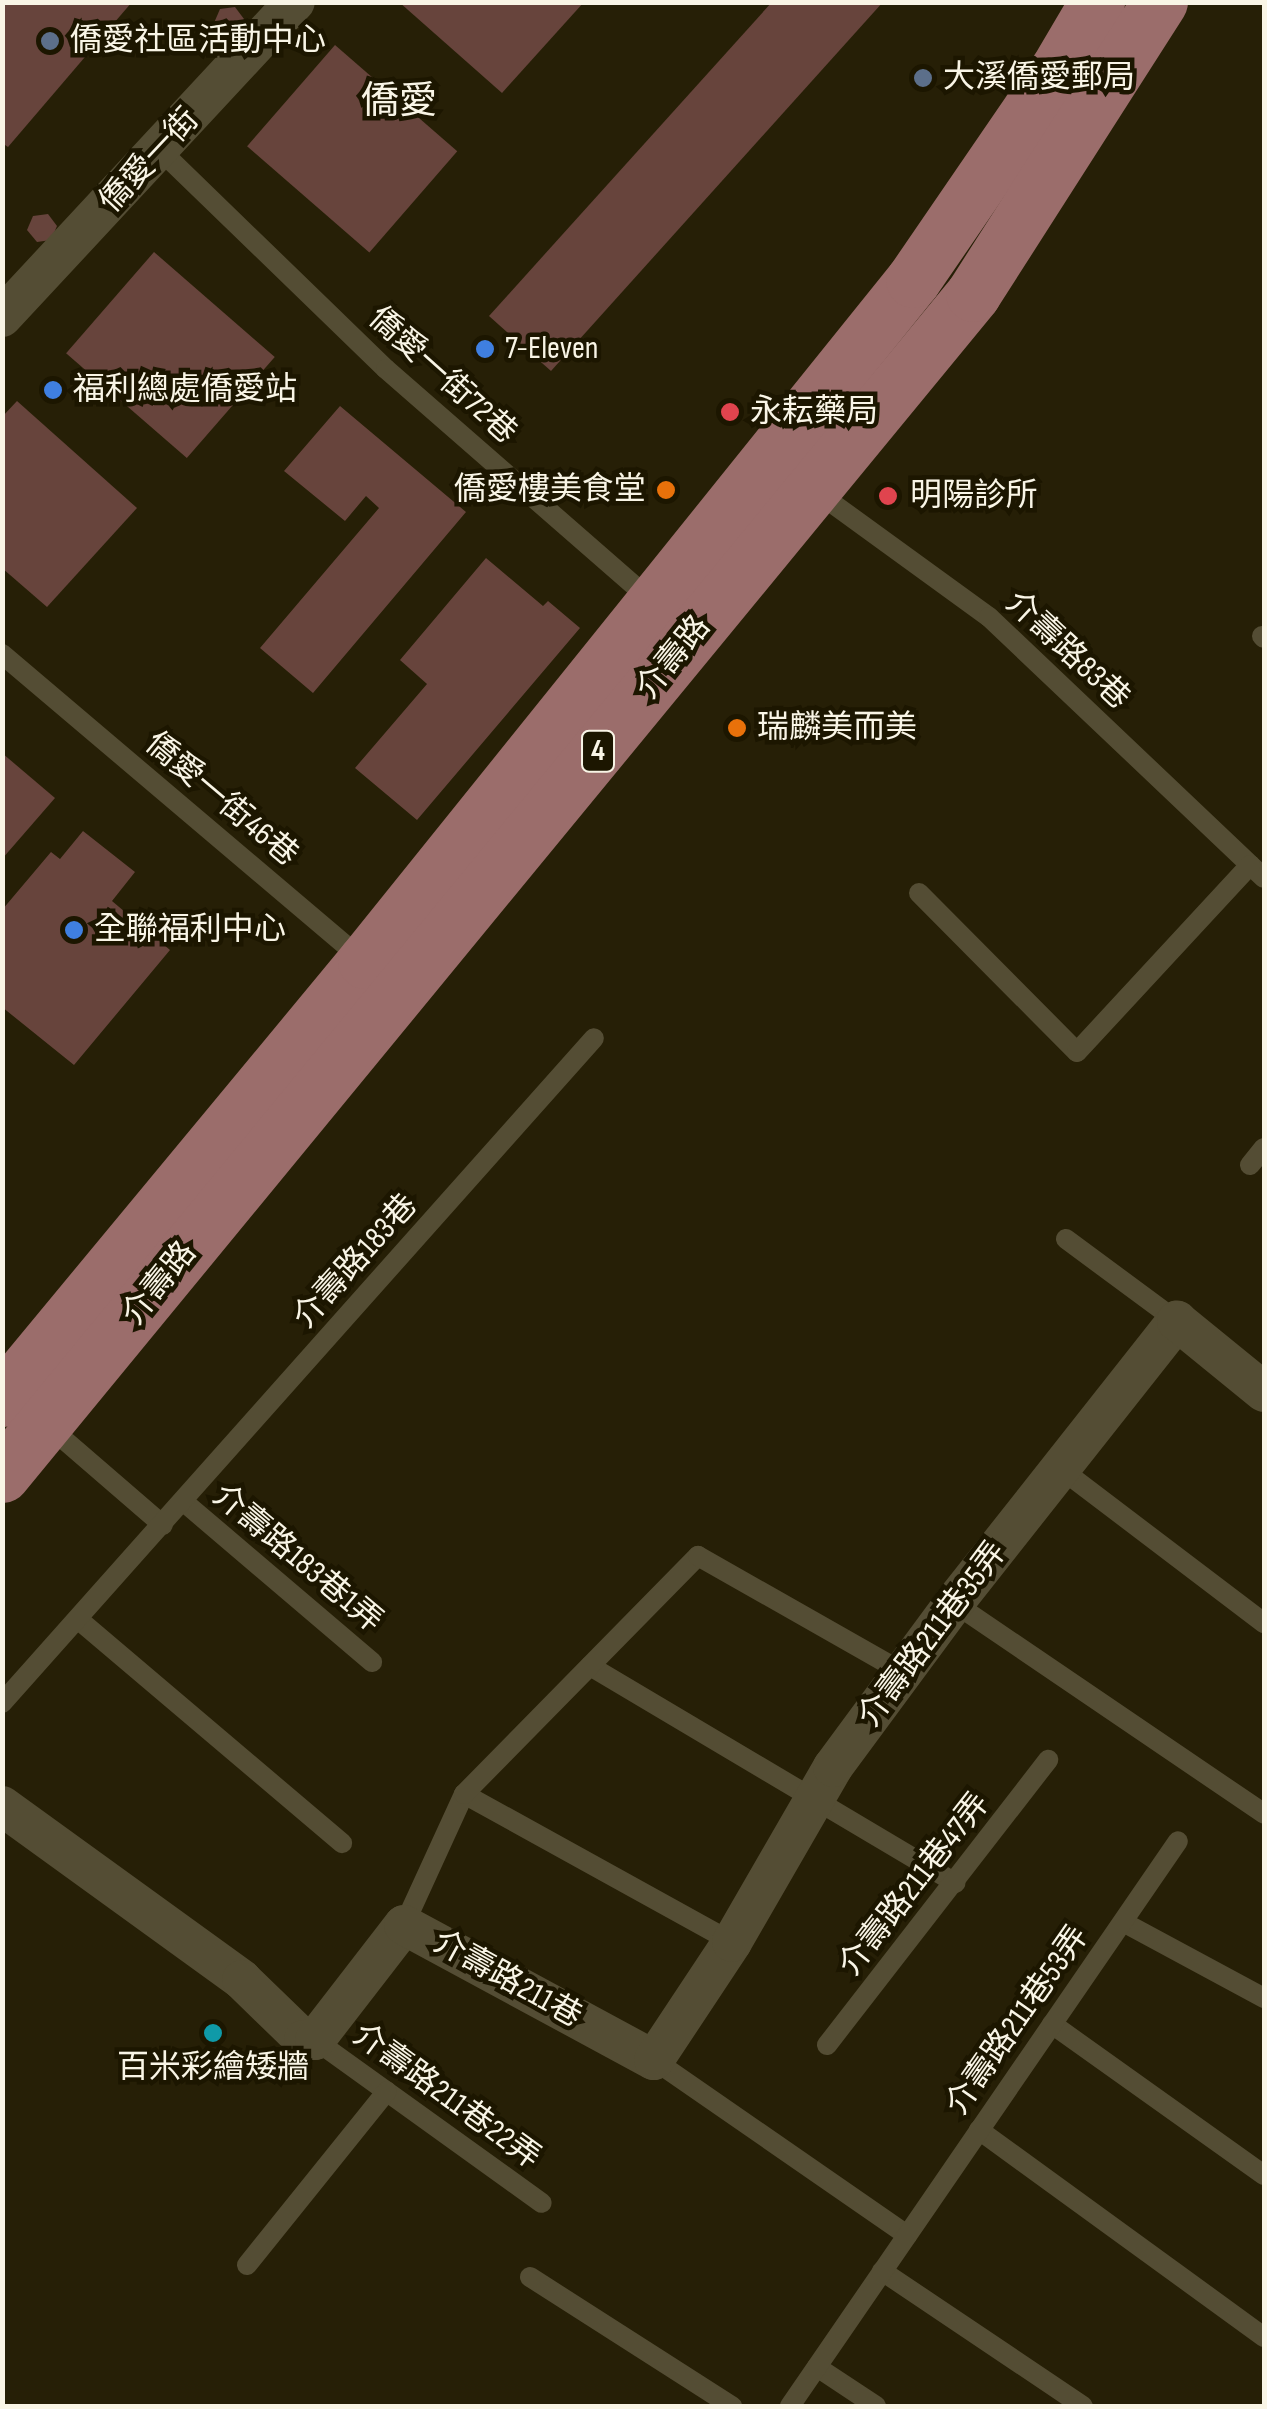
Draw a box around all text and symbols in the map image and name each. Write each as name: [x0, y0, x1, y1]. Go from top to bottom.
place label: 僑愛社區活動中心: [70, 22, 326, 60]
marker: 僑愛社區活動中心: [39, 30, 61, 52]
place label: 大溪僑愛郵局: [943, 59, 1135, 97]
marker: 大溪僑愛郵局: [912, 67, 934, 89]
district label: 僑愛: [361, 79, 437, 125]
street label: 僑愛一街: [92, 101, 208, 221]
street label: 僑愛一街72巷: [360, 300, 524, 452]
place label: 7-Eleven: [505, 330, 598, 368]
marker: 7-Eleven: [474, 338, 496, 360]
place label: 福利總處僑愛站: [73, 371, 297, 409]
marker: 福利總處僑愛站: [42, 379, 64, 401]
place label: 永耘藥局: [750, 393, 878, 431]
marker: 永耘藥局: [719, 401, 741, 423]
place label: 僑愛樓美食堂: [454, 471, 646, 509]
place label: 明陽診所: [910, 477, 1038, 515]
marker: 僑愛樓美食堂: [655, 479, 677, 501]
marker: 明陽診所: [875, 483, 901, 509]
street label: 介壽路83巷: [997, 584, 1137, 718]
street label: 介壽路: [629, 609, 719, 707]
place label: 瑞麟美而美: [757, 709, 917, 747]
marker: 瑞麟美而美: [726, 717, 748, 739]
street label: 僑愛一街46巷: [137, 725, 305, 875]
road number: 4: [580, 726, 616, 776]
place label: 全聯福利中心: [94, 911, 286, 949]
marker: 全聯福利中心: [63, 919, 85, 941]
street label: 介壽路183巷: [286, 1187, 426, 1337]
street label: 介壽路: [115, 1235, 205, 1333]
street label: 介壽路183巷1弄: [204, 1477, 390, 1641]
street label: 介壽路211巷35弄: [851, 1535, 1015, 1735]
street label: 介壽路211巷47弄: [832, 1786, 998, 1984]
street label: 介壽路211巷53弄: [939, 1919, 1097, 2123]
street label: 介壽路211巷: [426, 1924, 588, 2036]
street label: 介壽路211巷22弄: [345, 2016, 547, 2178]
marker: 百米彩繪矮牆: [202, 2022, 224, 2044]
place label: 百米彩繪矮牆: [117, 2049, 309, 2087]

